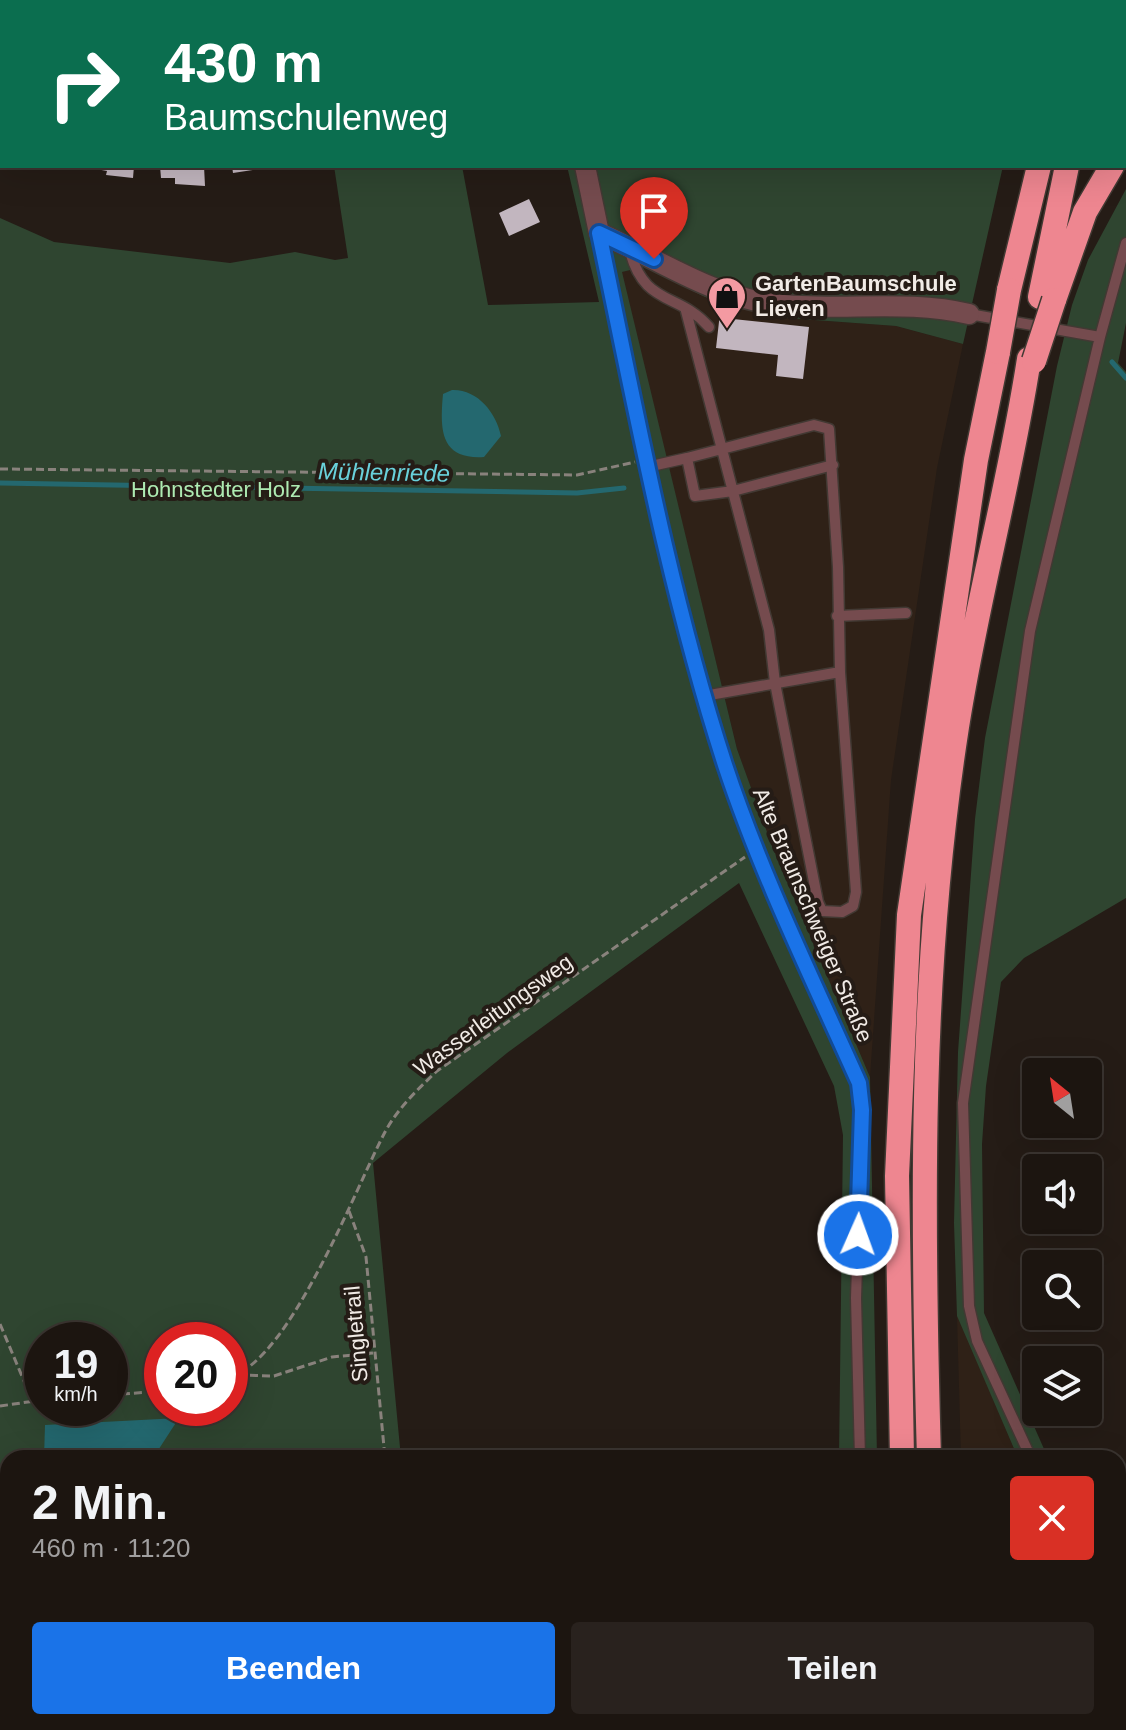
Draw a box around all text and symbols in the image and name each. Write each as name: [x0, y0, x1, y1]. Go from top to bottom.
text: 430 m: [164, 31, 323, 94]
icon: right: [32, 32, 136, 136]
text: Baumschulenweg: [164, 97, 448, 138]
pin: [620, 177, 688, 259]
icon: arrive: [632, 189, 676, 233]
place label: GartenBaumschule Lieven: [755, 271, 957, 321]
shop icon: GartenBaumschule Lieven: [706, 275, 748, 330]
water label: Mühlenriede: [318, 457, 450, 487]
park label: Hohnstedter Holz: [131, 477, 301, 502]
street label: Alte Braunschweiger Straße: [748, 784, 878, 1046]
street label: Wasserleitungsweg: [409, 949, 577, 1081]
north arrow: [1022, 1058, 1102, 1138]
map controls: [1022, 1058, 1102, 1426]
button: sound: [1022, 1154, 1102, 1234]
position arrow: [816, 1193, 900, 1277]
button: search: [1022, 1250, 1102, 1330]
street label: Singletrail: [339, 1285, 373, 1383]
speed limit sign: 20: [144, 1322, 248, 1426]
text: 19: [54, 1342, 98, 1386]
button: layers: [1022, 1346, 1102, 1426]
text: km/h: [54, 1383, 98, 1405]
text: 2 Min.: [32, 1476, 168, 1529]
button: close: [1010, 1476, 1094, 1560]
text: 460 m · 11:20: [32, 1533, 191, 1563]
button: Beenden: [32, 1622, 555, 1714]
button: Teilen: [571, 1622, 1094, 1714]

